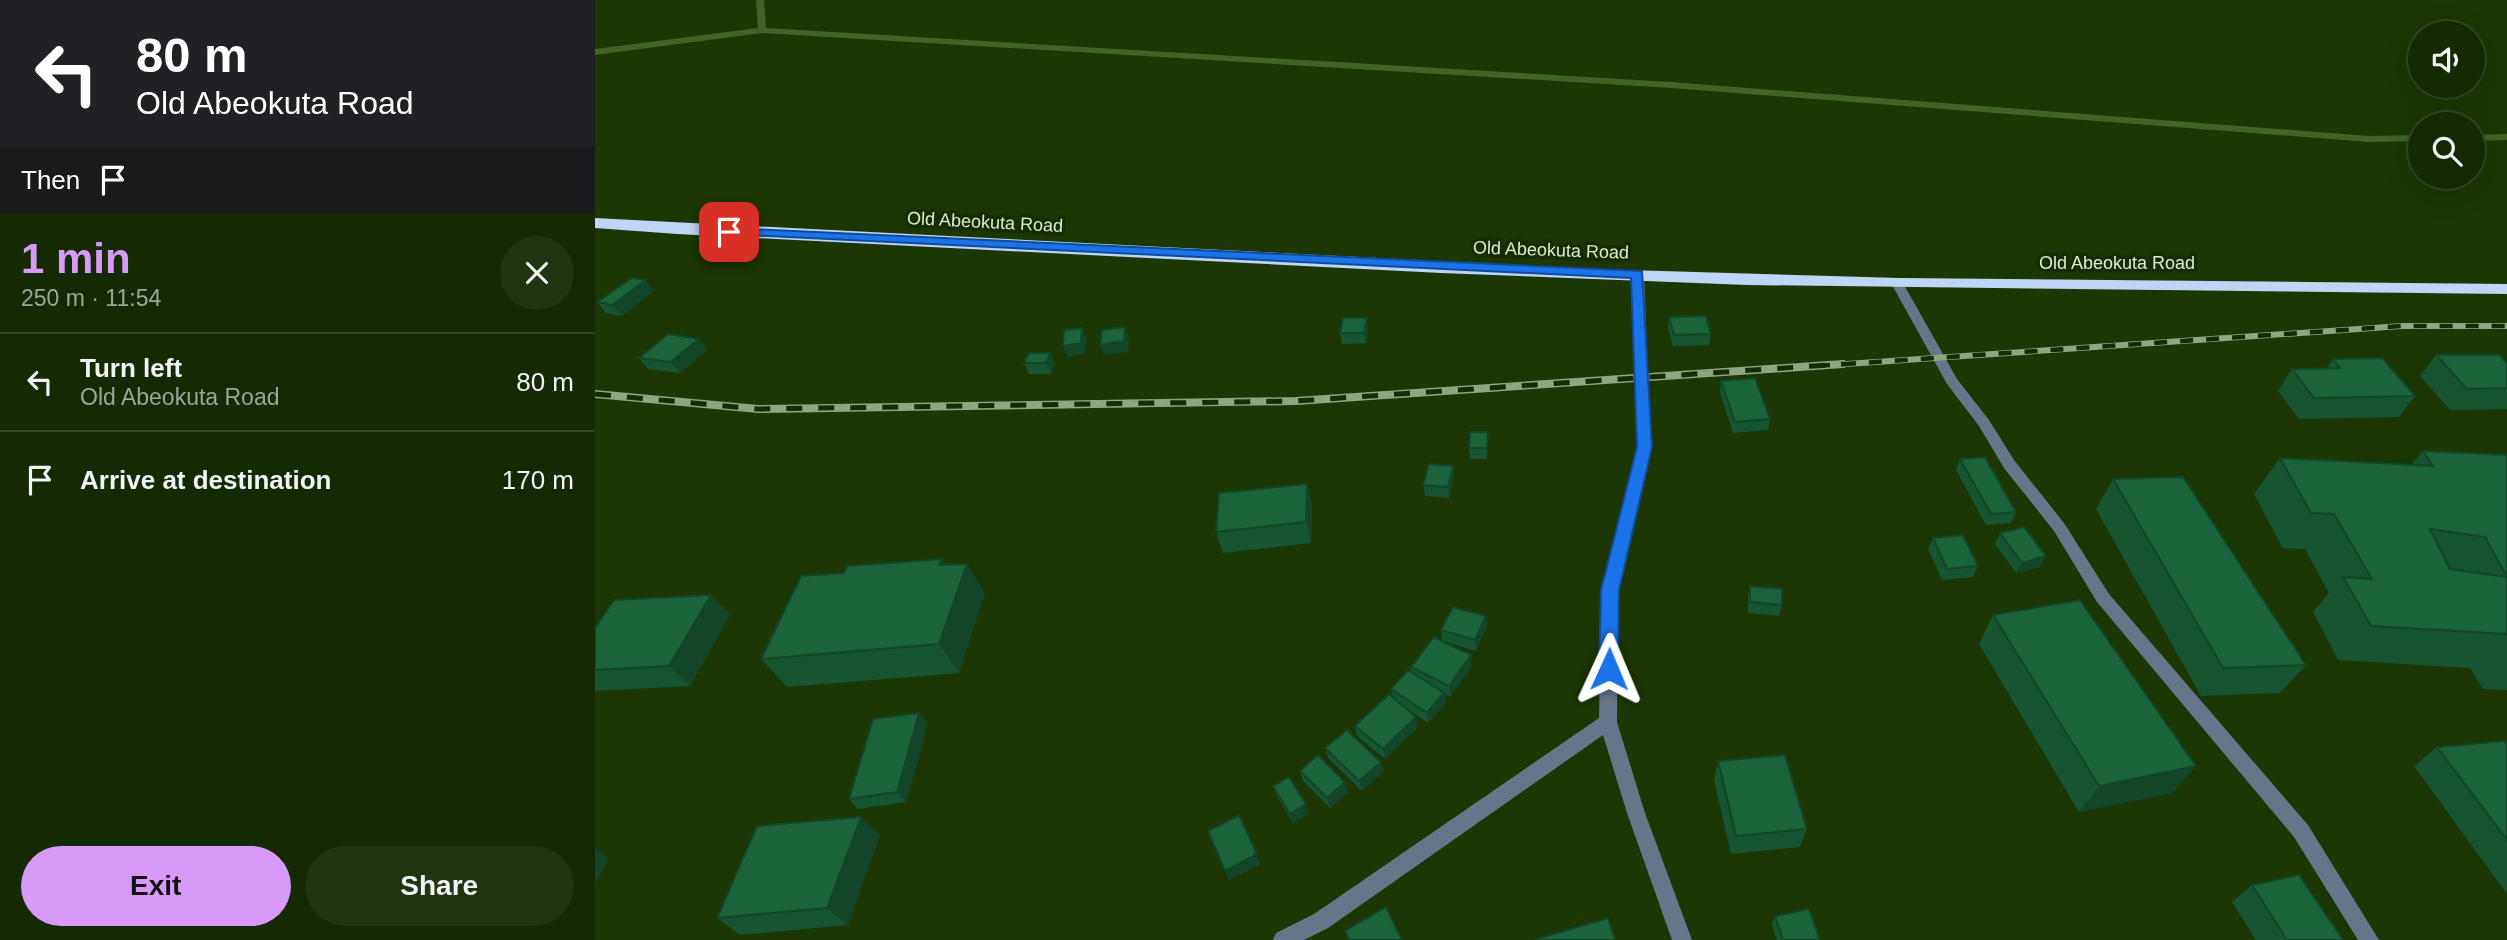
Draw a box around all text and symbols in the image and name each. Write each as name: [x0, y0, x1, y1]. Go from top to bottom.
map controls: [2408, 21, 2485, 189]
button: sound: [2408, 21, 2485, 98]
icon: left: [21, 28, 112, 119]
text: 80 m: [136, 28, 248, 82]
text: Old Abeokuta Road: [136, 85, 414, 121]
button: search: [2408, 112, 2485, 189]
icon: arrive: [94, 161, 132, 199]
text: Then: [21, 165, 80, 195]
pin: [699, 202, 759, 262]
street label: Old Abeokuta Road: [907, 208, 1063, 236]
icon: arrive: [710, 213, 748, 251]
text: 1 min: [21, 235, 131, 282]
button: close: [500, 236, 574, 310]
street label: Old Abeokuta Road: [1473, 237, 1629, 263]
street label: Old Abeokuta Road: [2039, 253, 2195, 273]
text: 250 m · 11:54: [21, 285, 161, 311]
text: Turn left: [80, 353, 182, 383]
icon: left: [21, 363, 59, 401]
text: 80 m: [516, 367, 574, 397]
text: Old Abeokuta Road: [80, 384, 279, 410]
icon: arrive: [21, 461, 59, 499]
text: Arrive at destination: [80, 465, 331, 495]
text: 170 m: [502, 465, 574, 495]
position arrow: [1572, 632, 1646, 706]
button: Exit: [21, 846, 291, 926]
button: Share: [305, 846, 574, 926]

